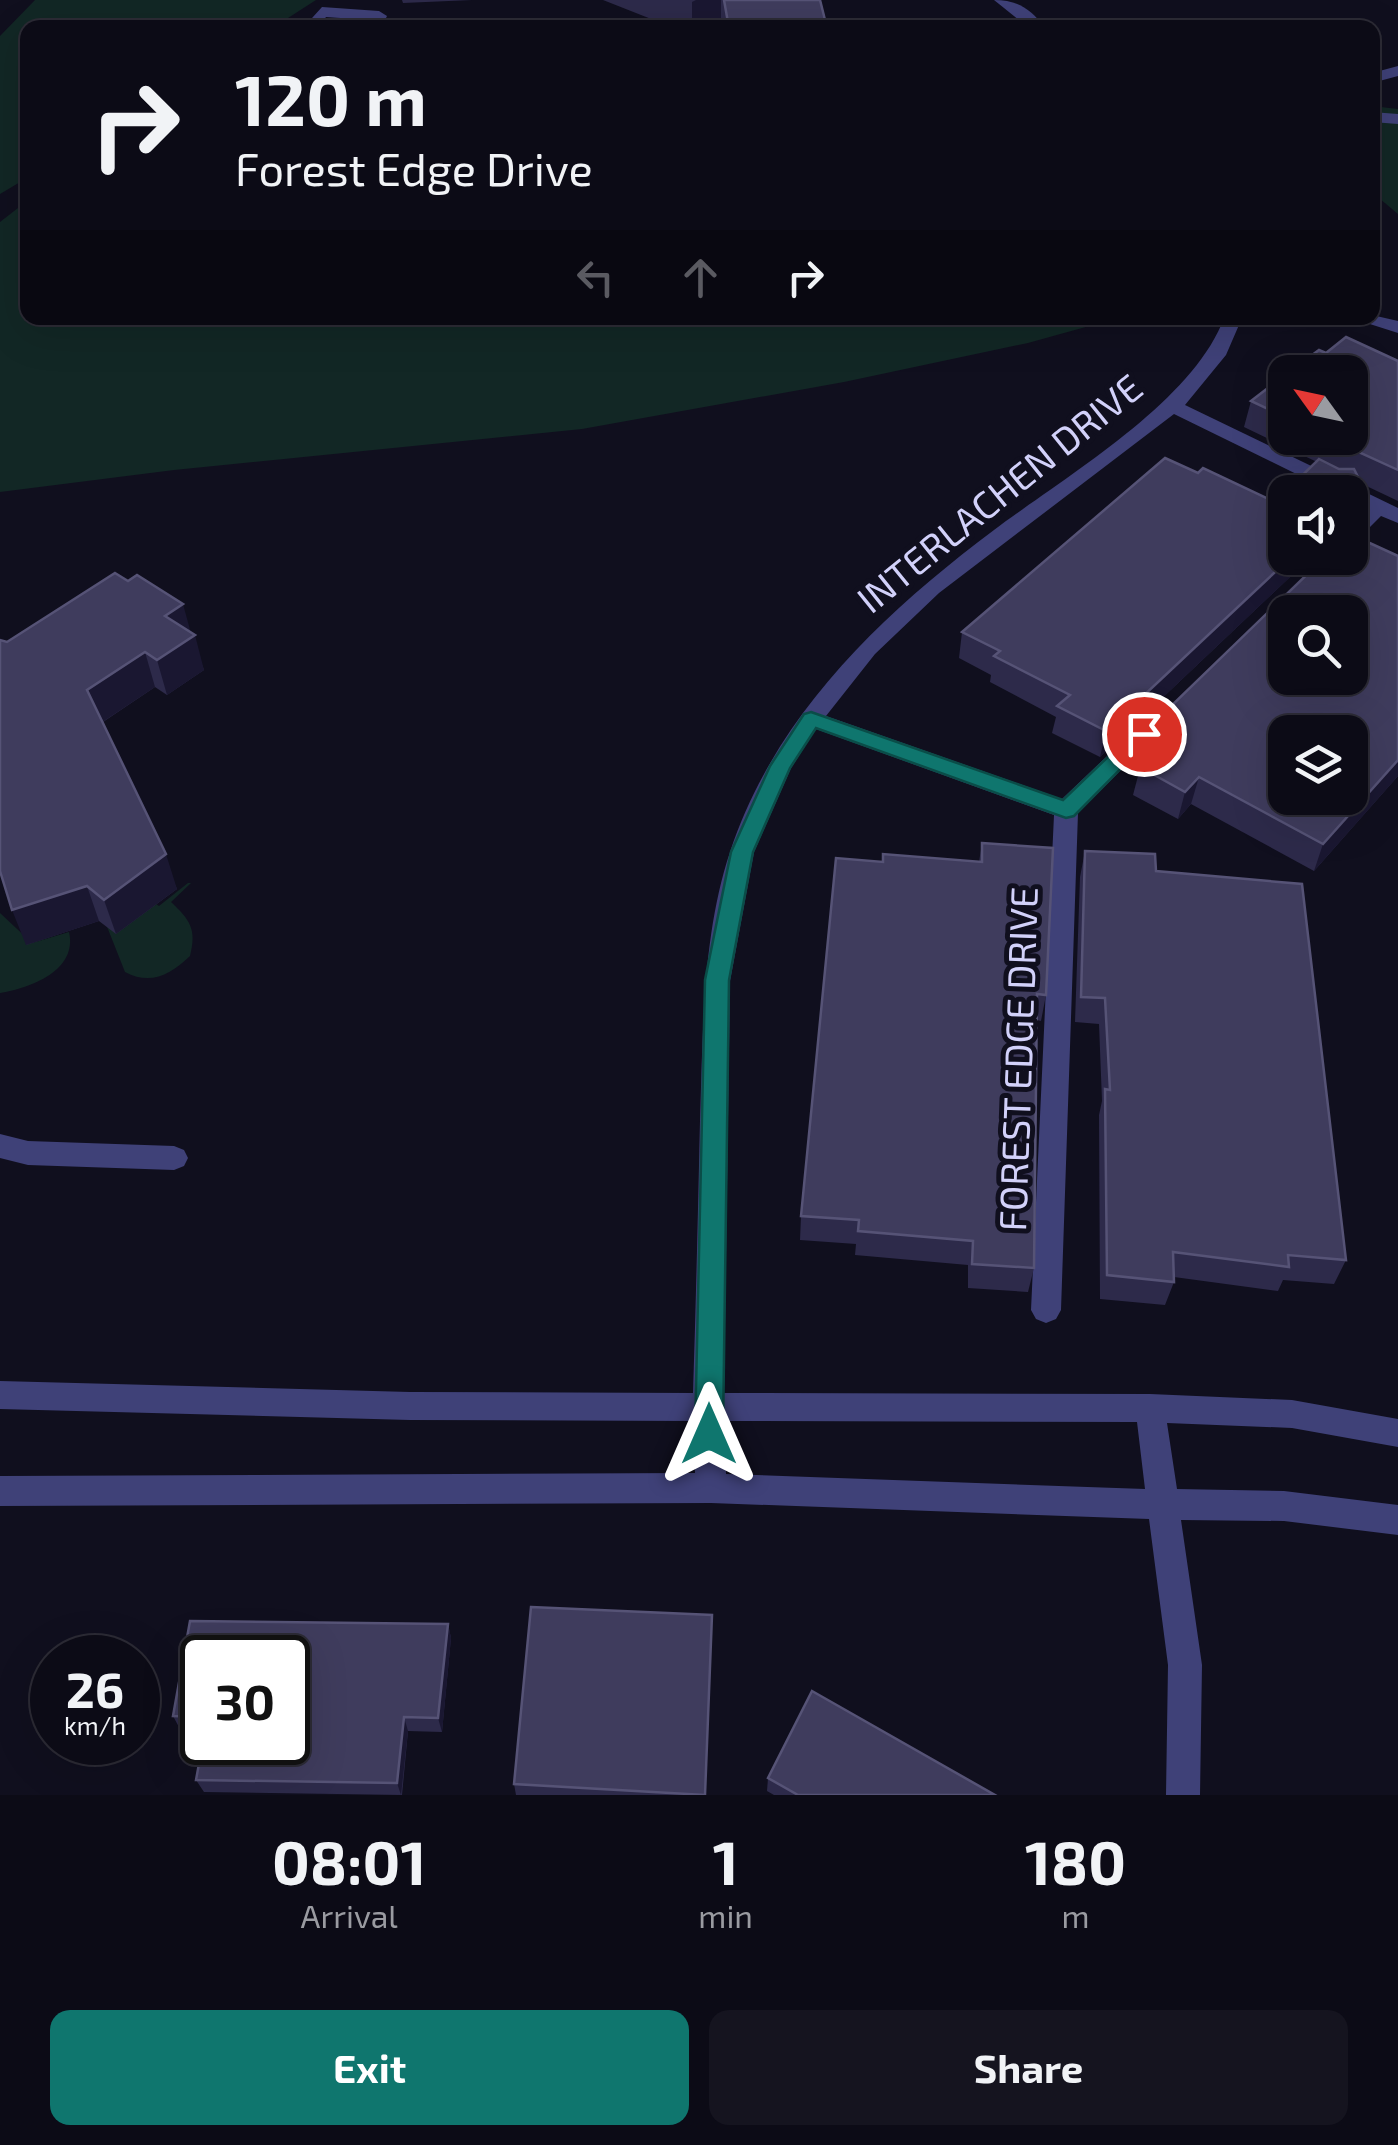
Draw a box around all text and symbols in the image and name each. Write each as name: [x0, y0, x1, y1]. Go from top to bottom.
text: 120 m: [235, 56, 427, 140]
icon: right: [70, 60, 200, 190]
text: Forest Edge Drive: [235, 141, 593, 195]
icon: left: [568, 250, 623, 305]
icon: ahead: [673, 250, 728, 305]
icon: right: [778, 250, 833, 305]
north arrow: [1268, 355, 1368, 455]
map controls: [1268, 355, 1368, 815]
street label: INTERLACHEN DRIVE: [847, 363, 1150, 621]
button: sound: [1268, 475, 1368, 575]
button: search: [1268, 595, 1368, 695]
pin: [1102, 692, 1187, 777]
icon: arrive: [1117, 707, 1172, 762]
button: layers: [1268, 715, 1368, 815]
street label: FOREST EDGE DRIVE: [988, 886, 1046, 1232]
position arrow: [657, 1382, 761, 1486]
speed limit sign: 30: [180, 1635, 310, 1765]
text: 26: [66, 1658, 124, 1718]
text: km/h: [64, 1710, 126, 1740]
text: 08:01: [272, 1825, 426, 1897]
text: 1: [713, 1825, 739, 1897]
text: 180: [1025, 1825, 1126, 1897]
text: Arrival: [300, 1896, 398, 1934]
text: min: [698, 1896, 753, 1934]
text: m: [1061, 1896, 1089, 1934]
button: Exit: [50, 2010, 689, 2125]
button: Share: [709, 2010, 1348, 2125]

